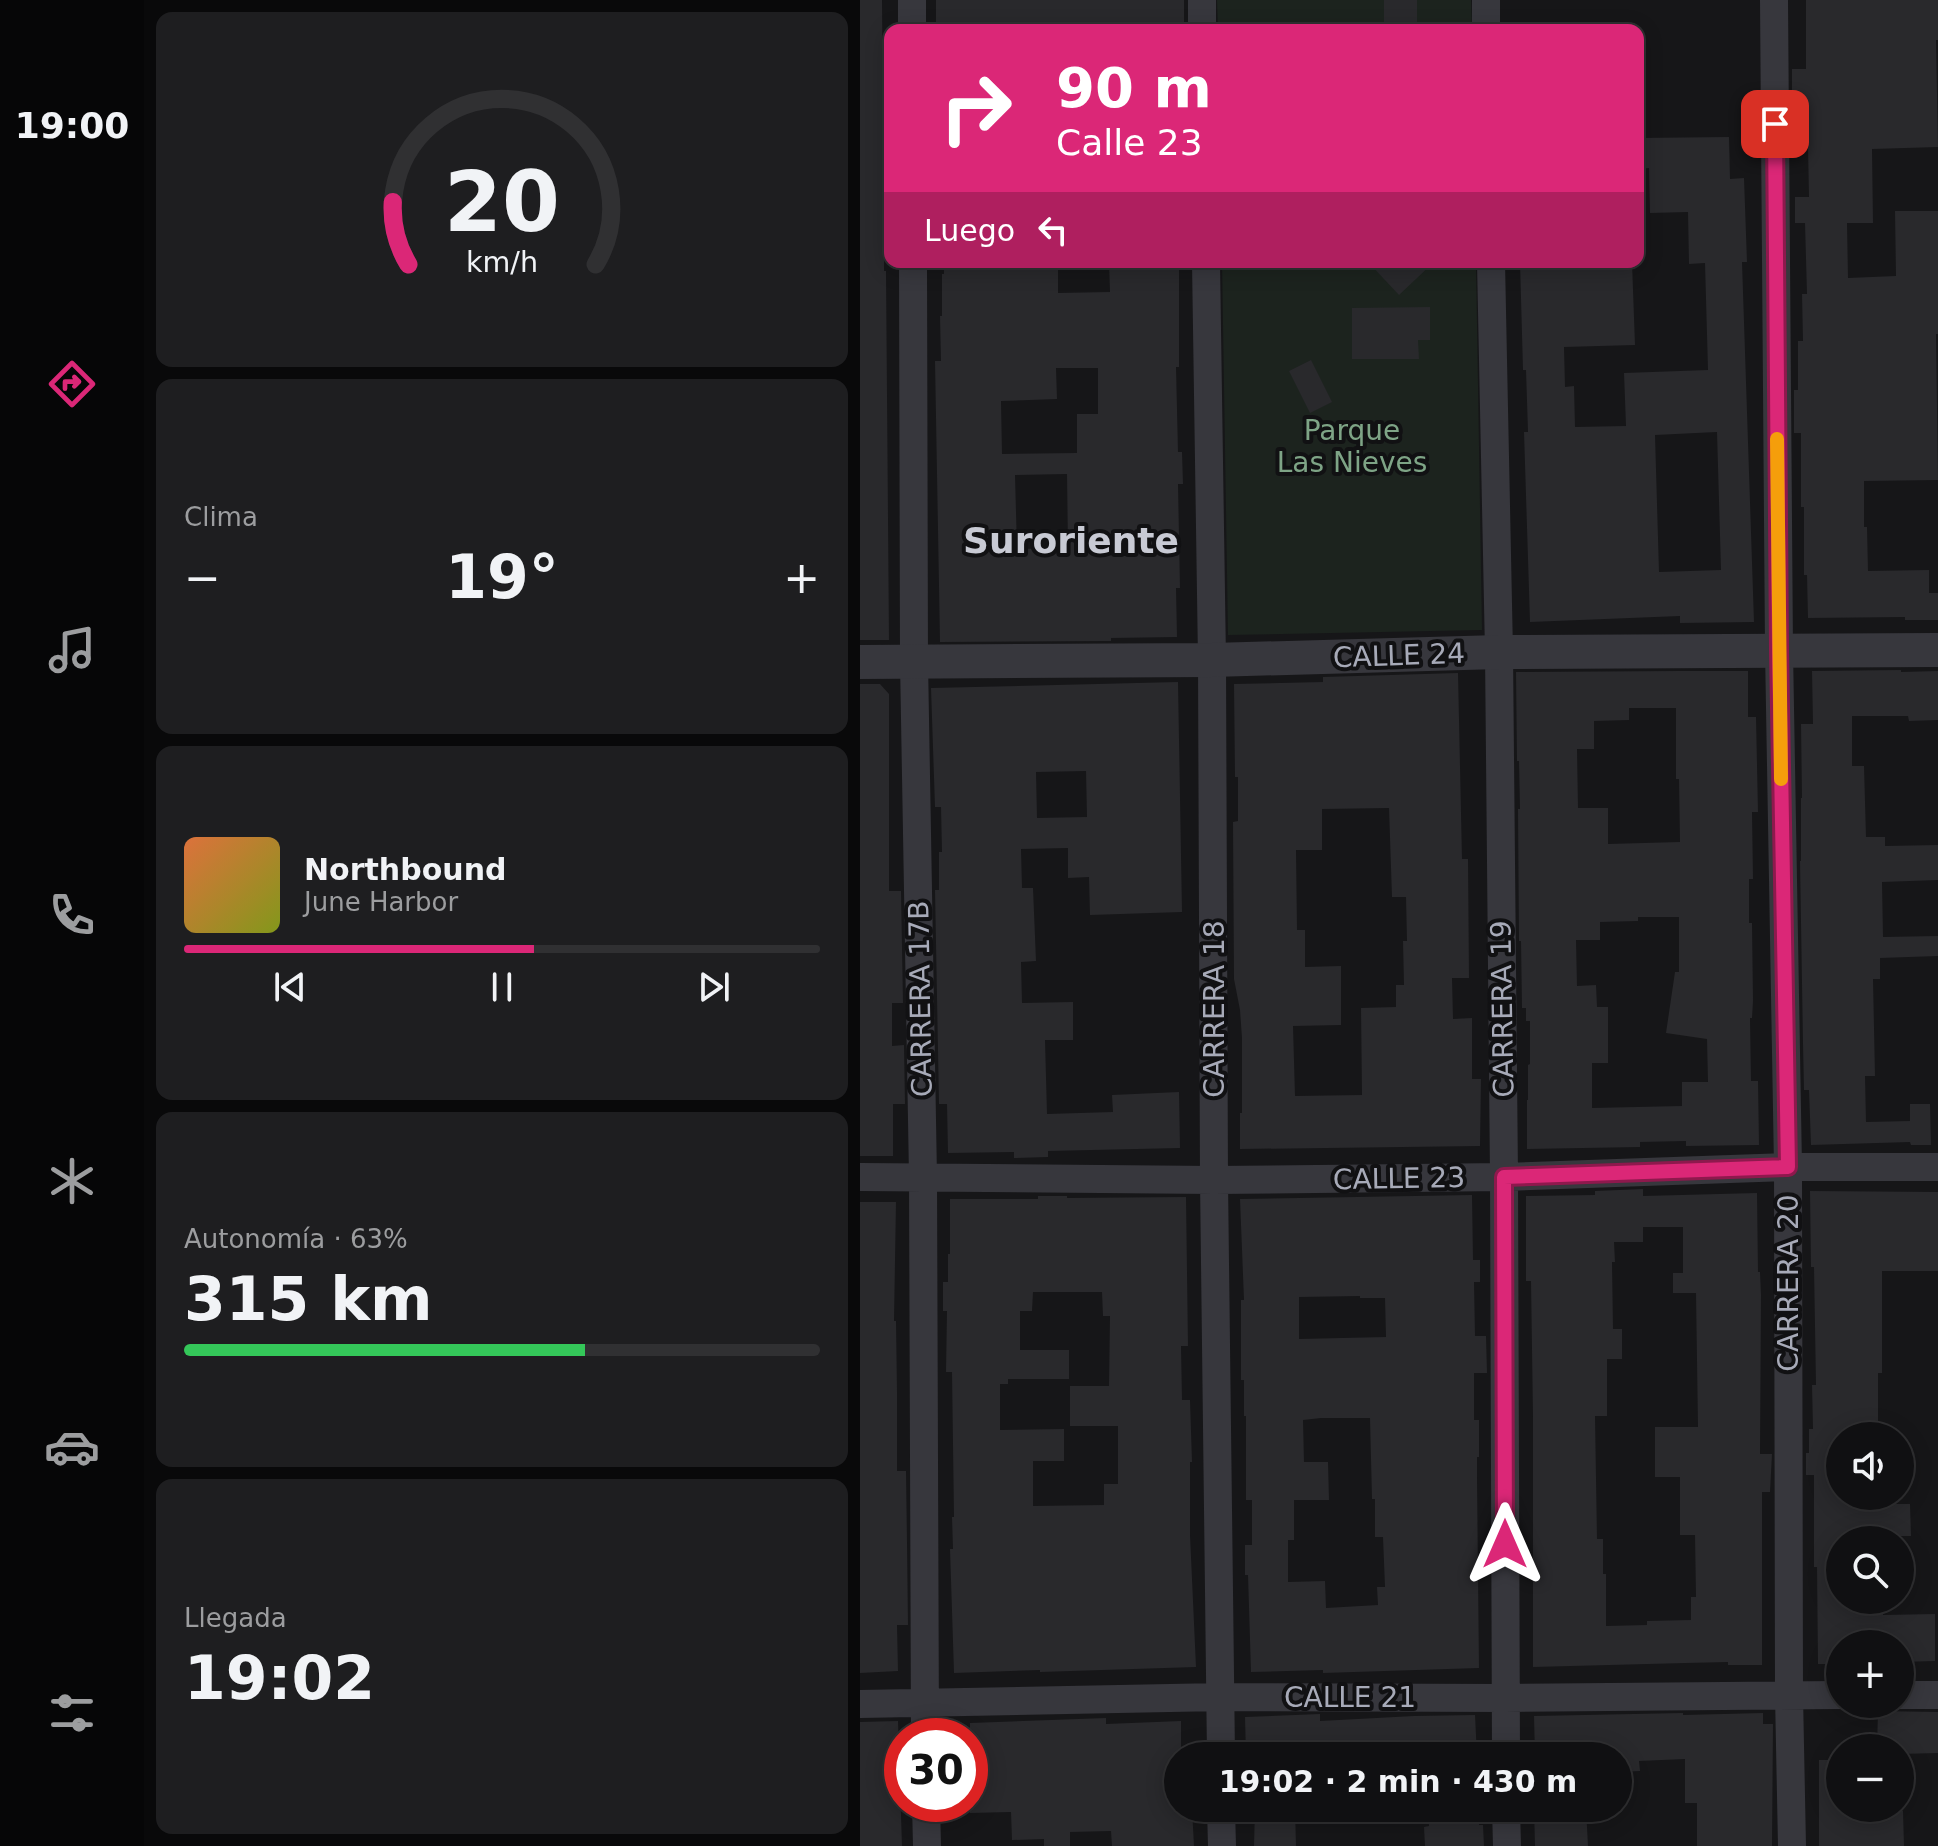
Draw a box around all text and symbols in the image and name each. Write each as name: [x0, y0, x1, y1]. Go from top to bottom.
text: 90 m: [1056, 55, 1212, 120]
icon: right: [924, 56, 1028, 160]
pin: [1741, 90, 1809, 158]
icon: arrive: [1753, 102, 1797, 146]
text: 19:00: [15, 105, 129, 146]
text: Calle 23: [1056, 122, 1203, 163]
text: 20: [444, 154, 560, 251]
icon: left: [1031, 208, 1075, 252]
text: Luego: [924, 213, 1015, 248]
text: km/h: [466, 246, 538, 280]
icon: directions: [44, 356, 100, 412]
park label: Parque Las Nieves: [1277, 414, 1427, 479]
text: Clima: [184, 502, 258, 532]
district label: Suroriente: [963, 520, 1179, 561]
text: 19°: [445, 542, 559, 612]
text: −: [184, 552, 221, 603]
text: +: [783, 552, 820, 603]
icon: music: [44, 622, 100, 678]
street label: CALLE 24: [1332, 637, 1466, 674]
text: Northbound: [304, 852, 507, 887]
icon: phone: [44, 887, 100, 943]
text: June Harbor: [304, 887, 458, 917]
street label: CARRERA 17B: [902, 900, 939, 1098]
street label: CARRERA 18: [1198, 920, 1231, 1098]
street label: CARRERA 19: [1484, 920, 1521, 1098]
icon: previous: [268, 965, 312, 1009]
icon: pause: [480, 965, 524, 1009]
icon: next: [692, 965, 736, 1009]
icon: climate: [44, 1153, 100, 1209]
street label: CALLE 23: [1333, 1161, 1465, 1196]
street label: CARRERA 20: [1772, 1194, 1805, 1372]
text: Autonomía · 63%: [184, 1224, 408, 1254]
text: 315 km: [184, 1264, 433, 1334]
icon: car: [44, 1419, 100, 1475]
map controls: [1826, 1422, 1914, 1822]
button: sound: [1826, 1422, 1914, 1510]
position arrow: [1463, 1502, 1547, 1586]
button: search: [1826, 1526, 1914, 1614]
text: Llegada: [184, 1603, 287, 1633]
button: +: [1826, 1630, 1914, 1718]
text: 19:02: [184, 1643, 375, 1713]
street label: CALLE 21: [1284, 1681, 1416, 1714]
icon: filters: [44, 1685, 100, 1741]
speed limit sign: 30: [884, 1718, 988, 1822]
button: −: [1826, 1734, 1914, 1822]
text: 19:02 · 2 min · 430 m: [1219, 1764, 1577, 1799]

